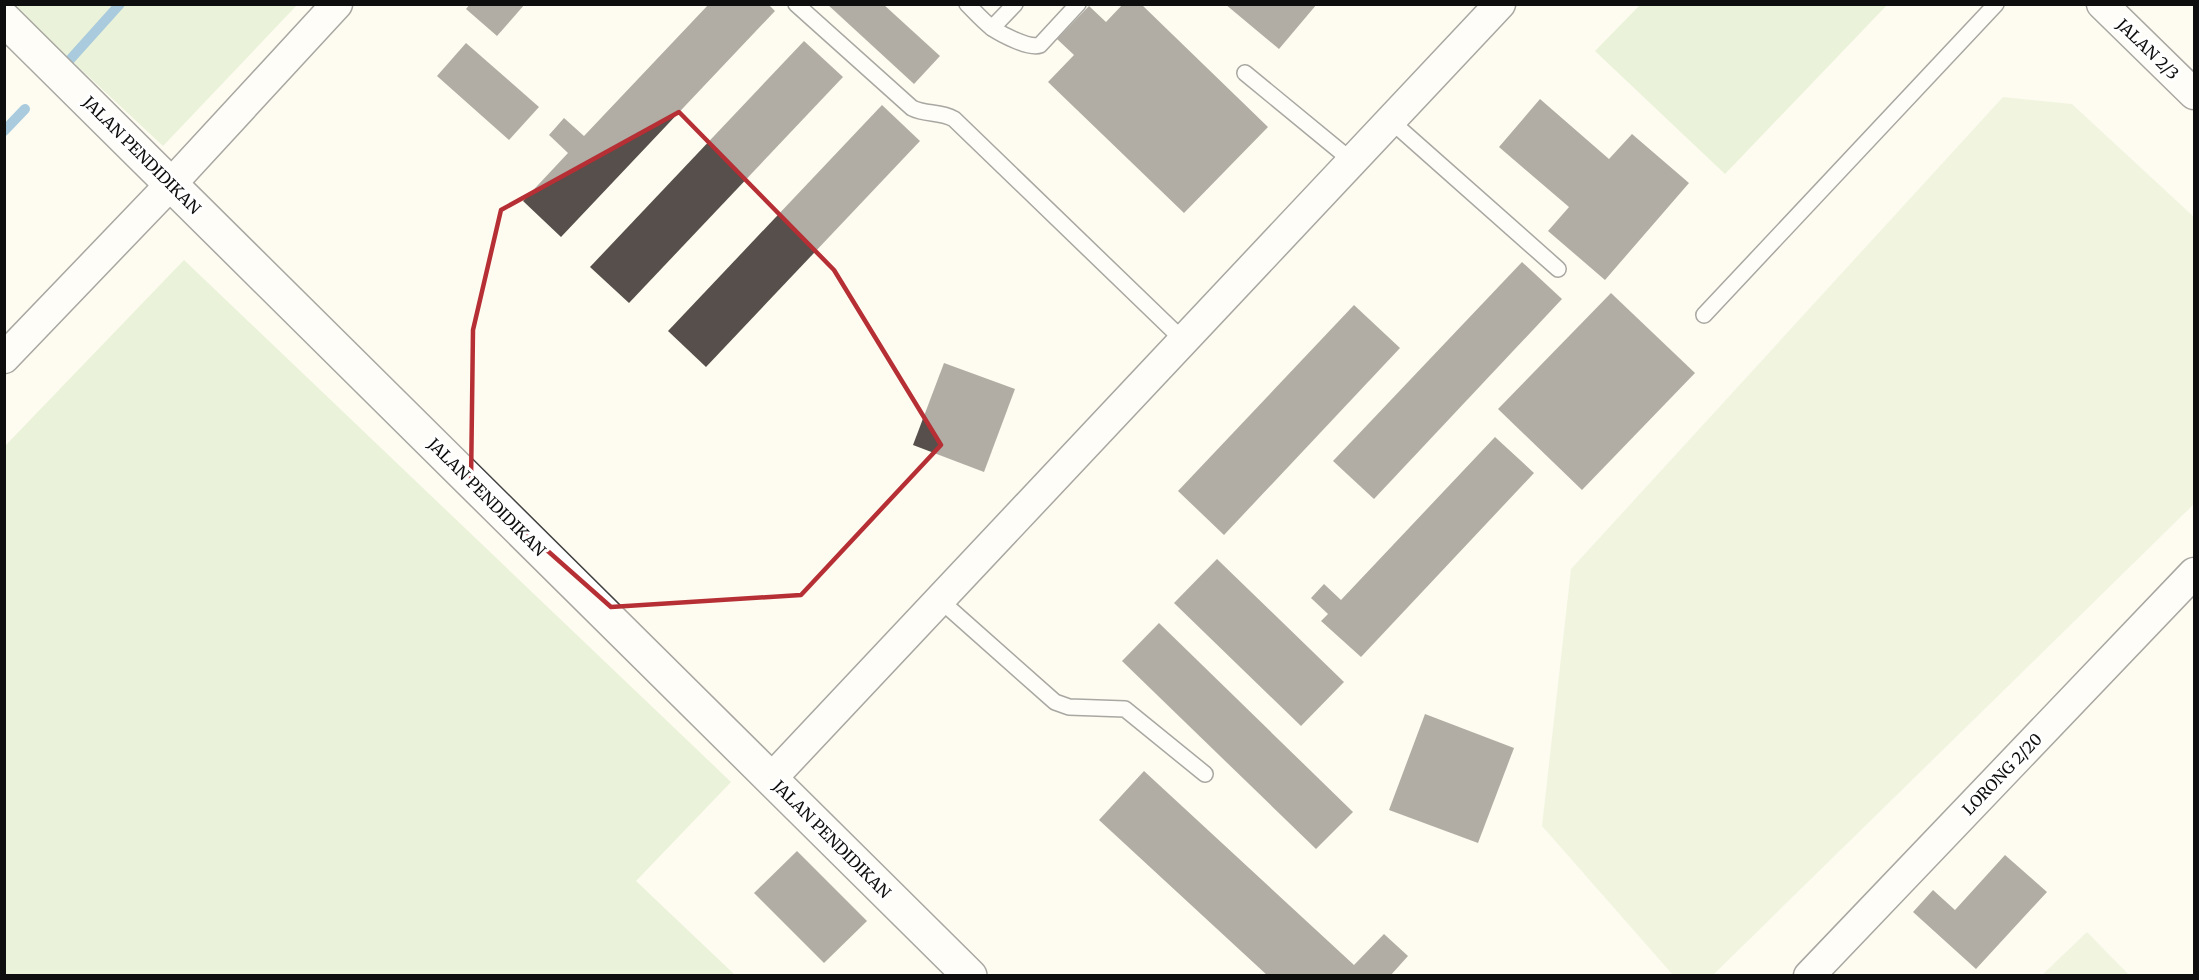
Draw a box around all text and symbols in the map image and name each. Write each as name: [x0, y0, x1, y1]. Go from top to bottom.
street label: JALAN 2/3: [2112, 14, 2183, 84]
street label: JALAN PENDIDIKAN: [78, 91, 205, 218]
street label: JALAN PENDIDIKAN: [423, 433, 550, 560]
street label: LORONG 2/20: [1958, 729, 2046, 819]
street label: JALAN PENDIDIKAN: [768, 775, 895, 902]

